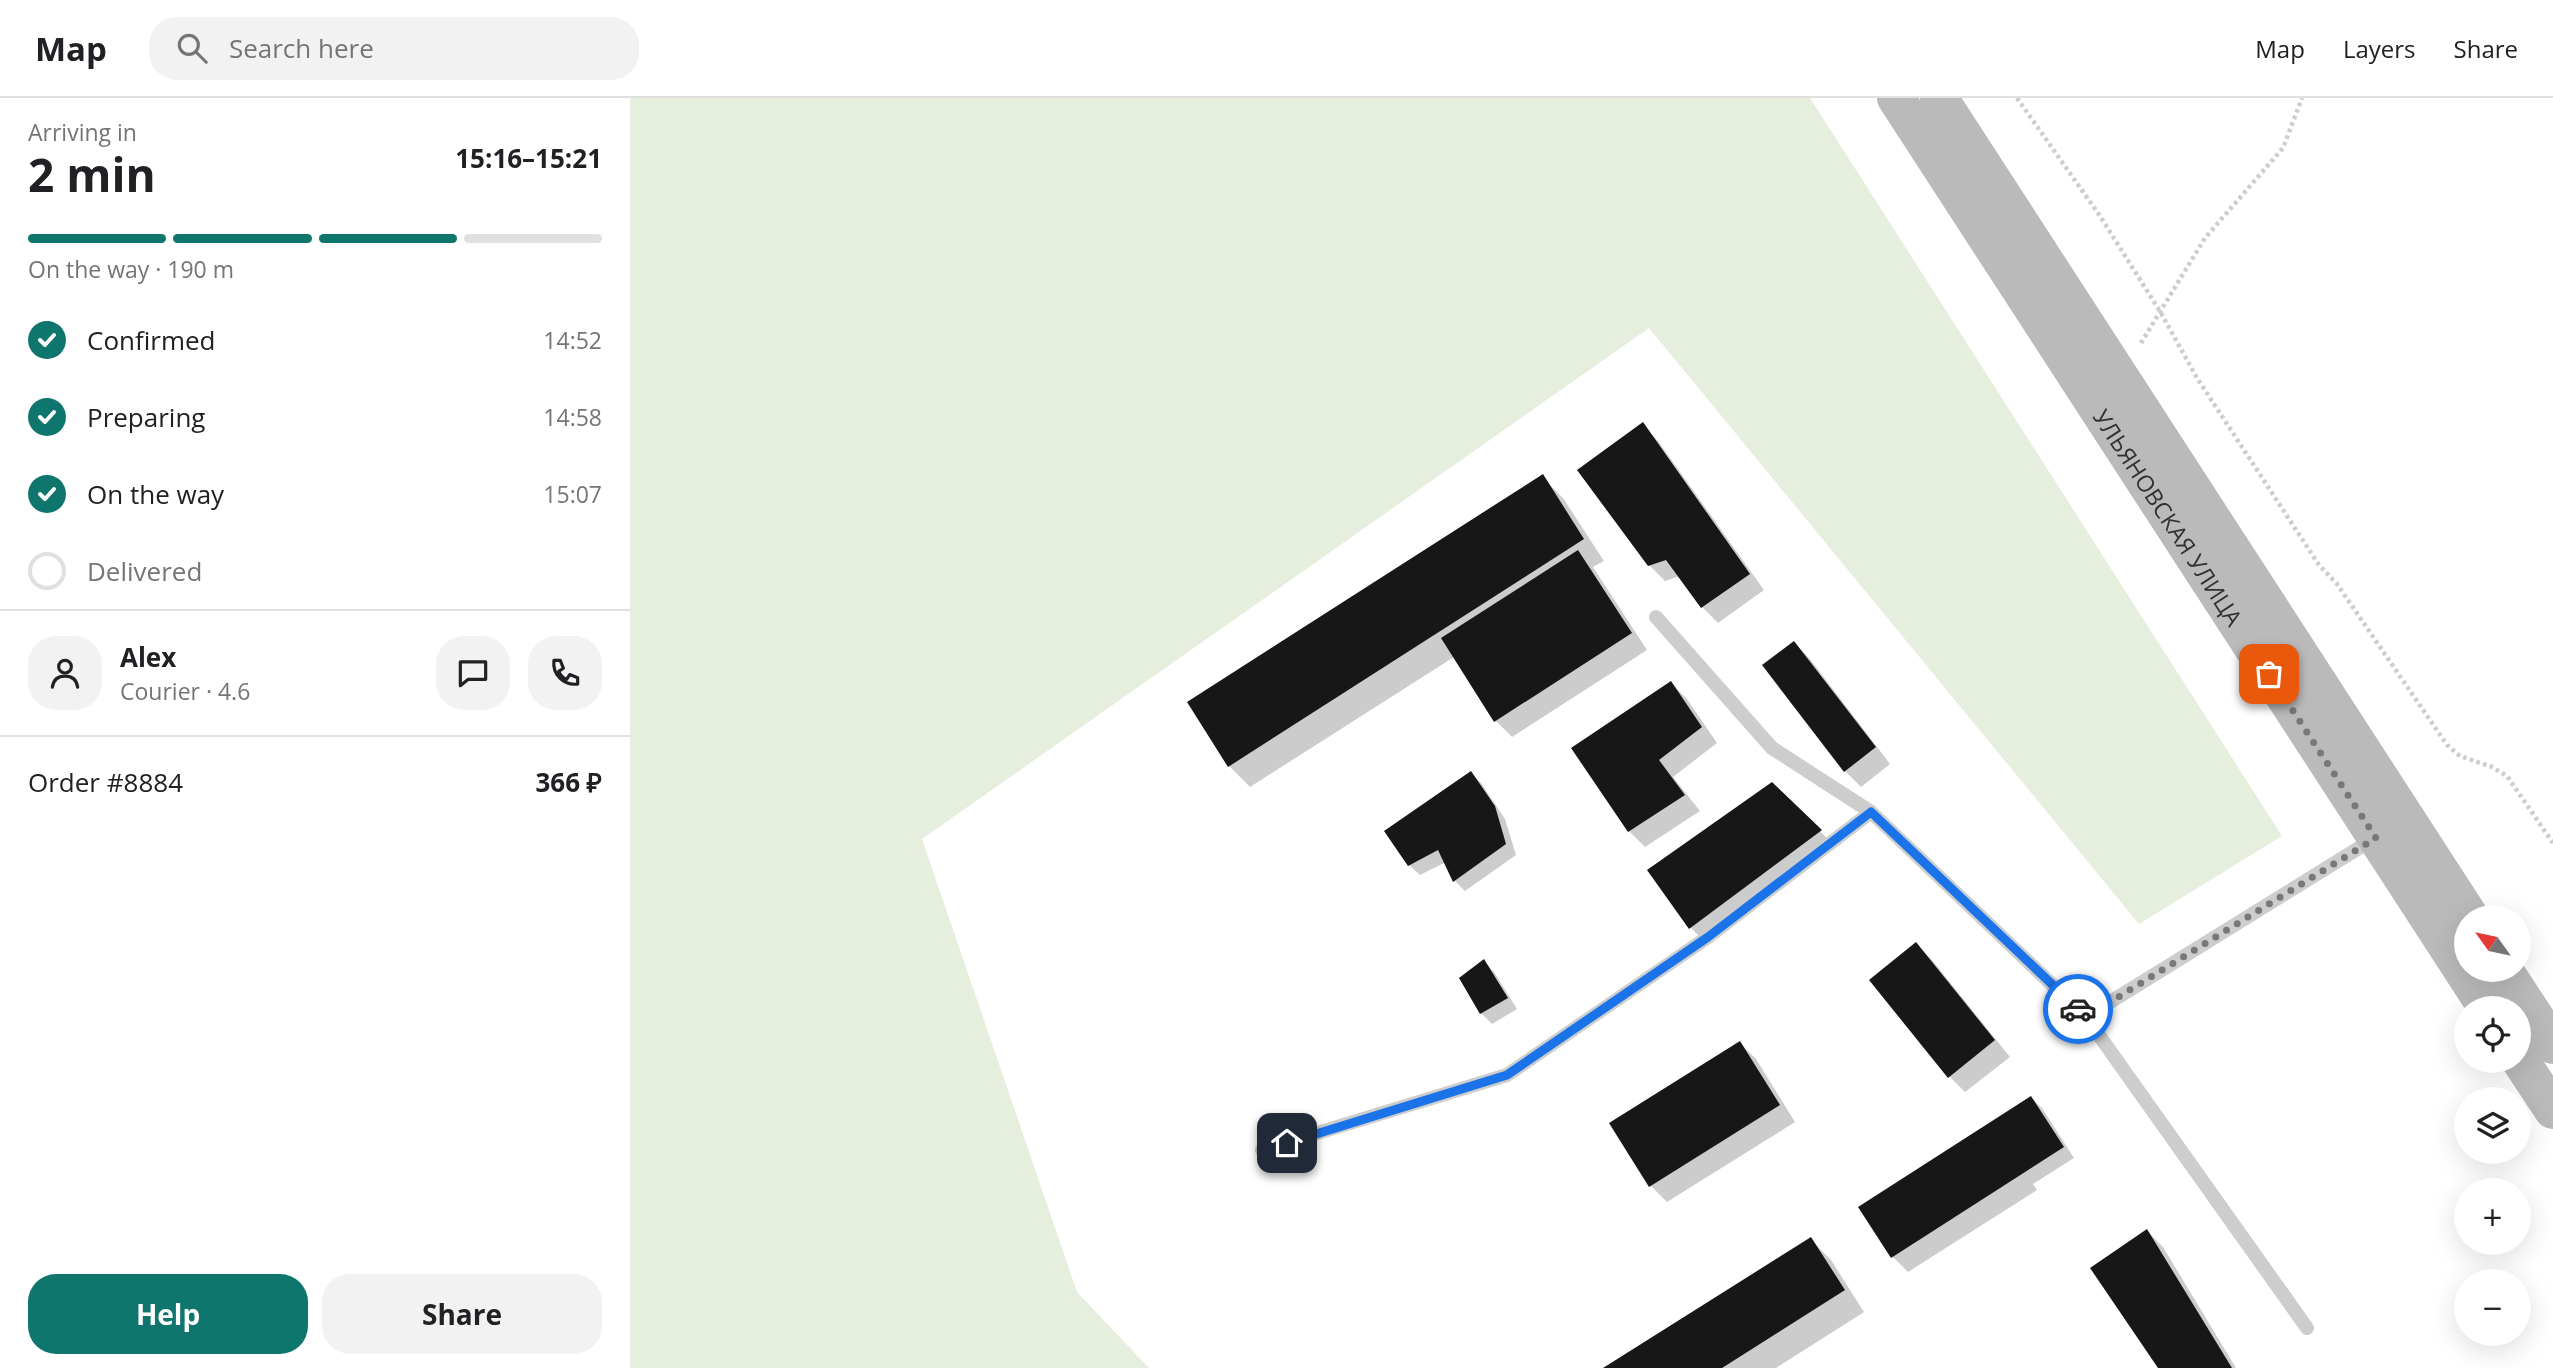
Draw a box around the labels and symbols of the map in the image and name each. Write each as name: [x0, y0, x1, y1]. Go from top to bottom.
street label: УЛЬЯНОВСКАЯ УЛИЦА: [2086, 403, 2251, 632]
pin: [2239, 644, 2299, 704]
north arrow: [2454, 905, 2530, 982]
courier: [2043, 974, 2113, 1044]
pin: [1257, 1113, 1317, 1173]

